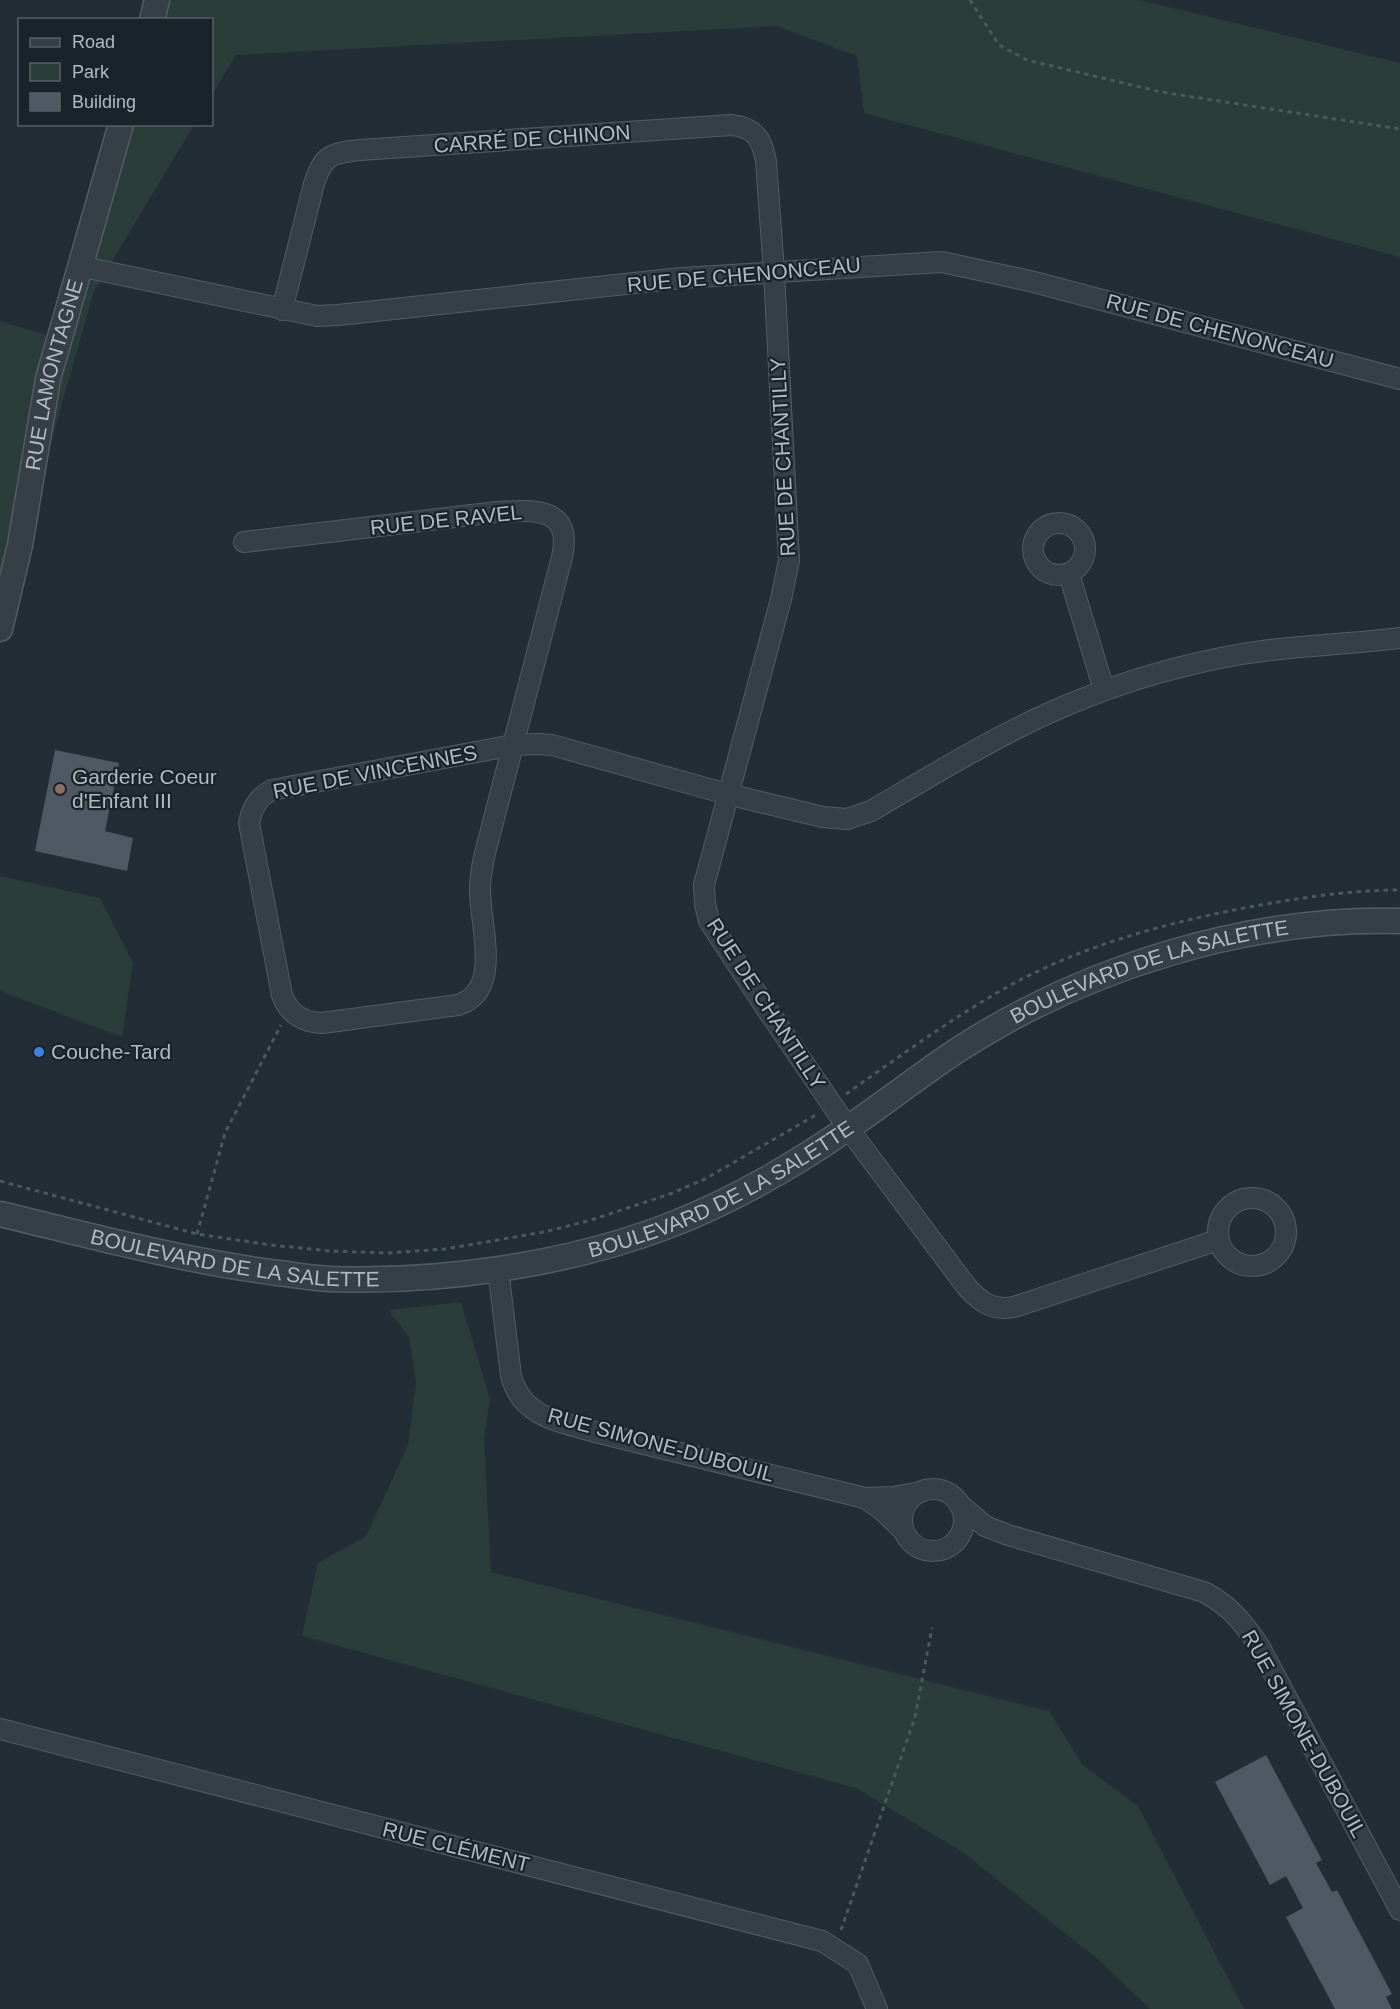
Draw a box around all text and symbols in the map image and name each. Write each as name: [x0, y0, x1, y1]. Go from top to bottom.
legend: [18, 18, 213, 126]
text: Road: [72, 32, 115, 52]
text: Park: [72, 62, 110, 82]
text: Building: [72, 92, 136, 112]
street label: CARRÉ DE CHINON: [433, 120, 631, 157]
street label: RUE DE CHENONCEAU: [626, 253, 862, 296]
street label: RUE LAMONTAGNE: [21, 277, 87, 472]
street label: RUE DE CHENONCEAU: [1104, 289, 1336, 372]
street label: RUE DE CHANTILLY: [766, 357, 799, 557]
street label: RUE DE RAVEL: [369, 500, 523, 539]
street label: RUE DE VINCENNES: [271, 740, 479, 803]
place label: Garderie Coeur d'Enfant III: [72, 765, 217, 812]
marker: Garderie Coeur d'Enfant III: [53, 782, 67, 796]
street label: RUE DE CHANTILLY: [703, 914, 830, 1094]
street label: BOULEVARD DE LA SALETTE: [1006, 915, 1290, 1028]
place label: Couche-Tard: [51, 1040, 171, 1063]
marker: Couche-Tard: [32, 1045, 46, 1059]
street label: BOULEVARD DE LA SALETTE: [586, 1116, 857, 1262]
street label: BOULEVARD DE LA SALETTE: [88, 1225, 380, 1291]
street label: RUE SIMONE-DUBOUIL: [545, 1403, 777, 1486]
street label: RUE SIMONE-DUBOUIL: [1238, 1626, 1371, 1841]
street label: RUE CLÉMENT: [380, 1817, 532, 1876]

